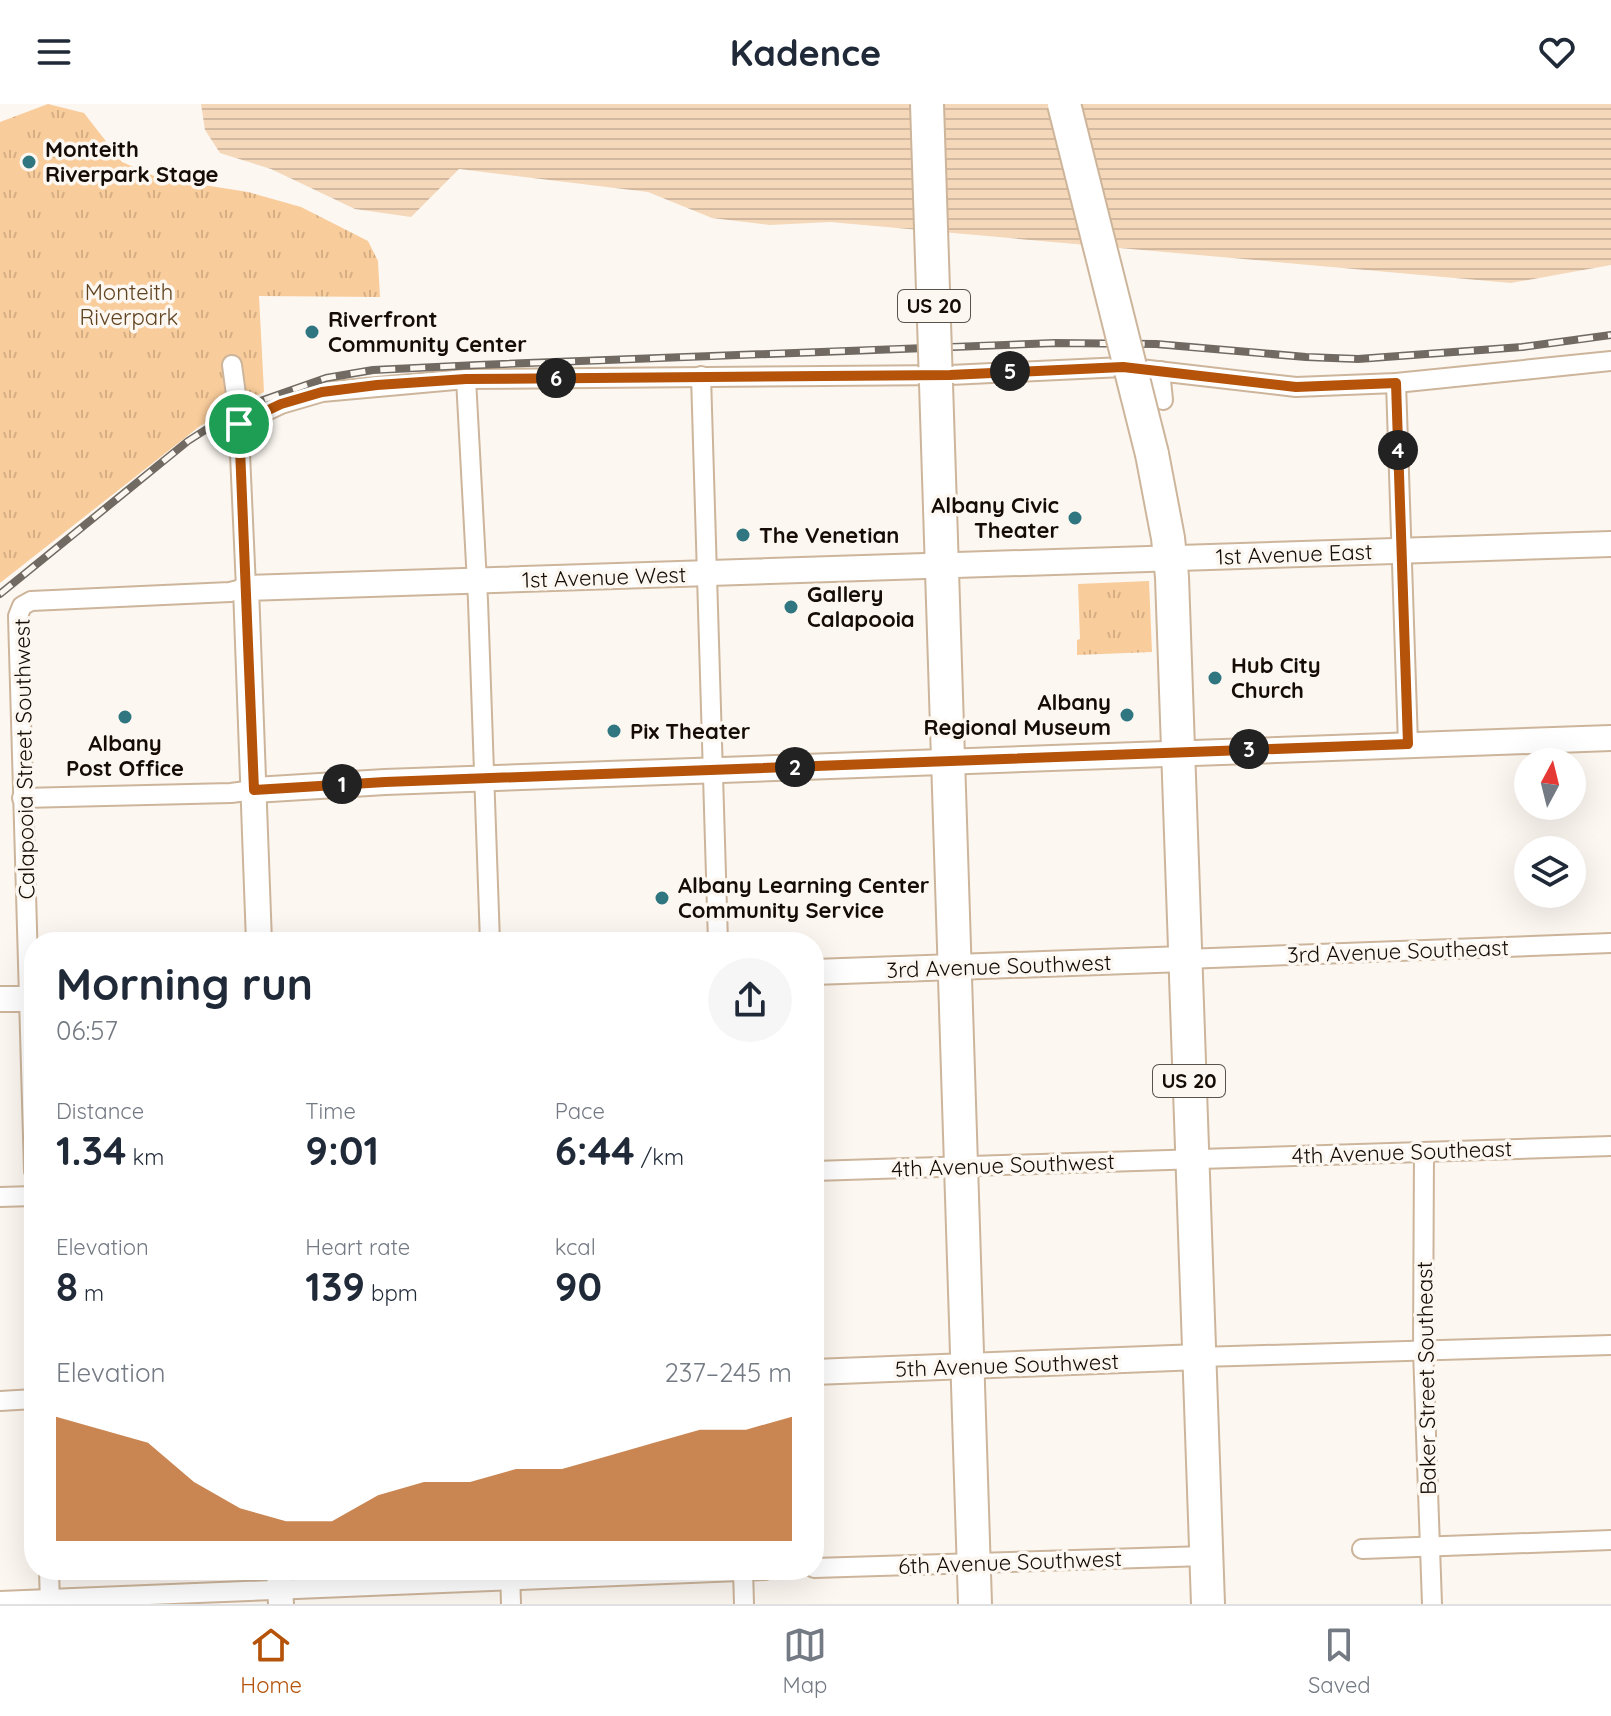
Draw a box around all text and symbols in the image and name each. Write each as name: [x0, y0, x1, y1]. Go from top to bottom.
icon: menu: [32, 30, 76, 74]
text: Kadence: [730, 30, 881, 75]
icon: heart: [1535, 30, 1579, 74]
place label: Monteith Riverpark Stage: [45, 135, 218, 188]
marker: Monteith Riverpark Stage: [20, 153, 38, 171]
park label: Monteith Riverpark: [80, 278, 178, 331]
road number: US 20: [898, 290, 970, 322]
place label: Riverfront Community Center: [328, 305, 527, 358]
marker: Riverfront Community Center: [303, 323, 321, 341]
pin: 5: [990, 351, 1030, 391]
text: 5: [1004, 357, 1016, 385]
pin: 6: [536, 358, 576, 398]
text: 6: [550, 364, 562, 392]
pin: [205, 390, 273, 458]
icon: arrive: [217, 402, 261, 446]
pin: 4: [1378, 430, 1418, 470]
text: 4: [1392, 436, 1404, 464]
place label: Albany Civic Theater: [931, 491, 1059, 544]
marker: Albany Civic Theater: [1066, 509, 1084, 527]
place label: The Venetian: [759, 521, 899, 549]
marker: The Venetian: [734, 526, 752, 544]
street label: 1st Avenue East: [1215, 537, 1373, 571]
street label: 1st Avenue West: [521, 560, 687, 594]
place label: Gallery Calapooia: [807, 580, 915, 633]
marker: Gallery Calapooia: [782, 598, 800, 616]
street label: Calapooia Street Southwest: [8, 618, 40, 900]
place label: Hub City Church: [1231, 651, 1321, 704]
marker: Hub City Church: [1206, 669, 1224, 687]
place label: Albany Regional Museum: [923, 688, 1111, 741]
marker: Albany Regional Museum: [1118, 706, 1136, 724]
marker: Albany Post Office: [116, 708, 134, 726]
place label: Pix Theater: [630, 717, 751, 745]
marker: Pix Theater: [605, 722, 623, 740]
place label: Albany Post Office: [66, 729, 184, 782]
pin: 3: [1229, 729, 1269, 769]
text: 3: [1243, 735, 1255, 763]
pin: 2: [775, 747, 815, 787]
north arrow: [1514, 748, 1586, 820]
map controls: [1514, 748, 1586, 908]
text: 2: [789, 753, 801, 781]
pin: 1: [322, 764, 362, 804]
text: 1: [338, 770, 346, 798]
button: layers: [1514, 836, 1586, 908]
place label: Albany Learning Center Community Service: [678, 871, 930, 924]
marker: Albany Learning Center Community Service: [653, 889, 671, 907]
street label: 3rd Avenue Southeast: [1287, 933, 1509, 969]
street label: 3rd Avenue Southwest: [886, 948, 1112, 984]
text: Morning run: [56, 956, 313, 1011]
button: share: [708, 958, 792, 1042]
text: 06:57: [56, 1014, 118, 1047]
road number: US 20: [1153, 1065, 1225, 1097]
text: Distance: [56, 1097, 144, 1125]
text: Time: [305, 1097, 356, 1125]
text: Pace: [555, 1097, 605, 1125]
text: 1.34: [56, 1125, 127, 1175]
text: 9:01: [305, 1125, 379, 1175]
text: 6:44: [555, 1125, 635, 1175]
street label: 4th Avenue Southeast: [1291, 1134, 1513, 1170]
text: km: [127, 1143, 164, 1171]
text: /km: [635, 1143, 684, 1171]
street label: 4th Avenue Southwest: [891, 1147, 1115, 1183]
text: Elevation: [56, 1233, 149, 1261]
text: Heart rate: [305, 1233, 410, 1261]
text: kcal: [555, 1233, 596, 1261]
text: 8: [56, 1261, 78, 1311]
text: 139: [305, 1261, 365, 1311]
text: 90: [555, 1261, 602, 1311]
street label: Baker Street Southeast: [1410, 1261, 1442, 1495]
text: m: [78, 1279, 104, 1307]
text: bpm: [365, 1279, 418, 1307]
street label: 5th Avenue Southwest: [895, 1347, 1119, 1383]
text: Elevation: [56, 1356, 166, 1389]
text: 237–245 m: [664, 1356, 792, 1389]
street label: 6th Avenue Southwest: [898, 1544, 1122, 1580]
tab: Home: [240, 1623, 302, 1699]
tab: Map: [783, 1623, 827, 1699]
tab: Saved: [1308, 1623, 1371, 1699]

